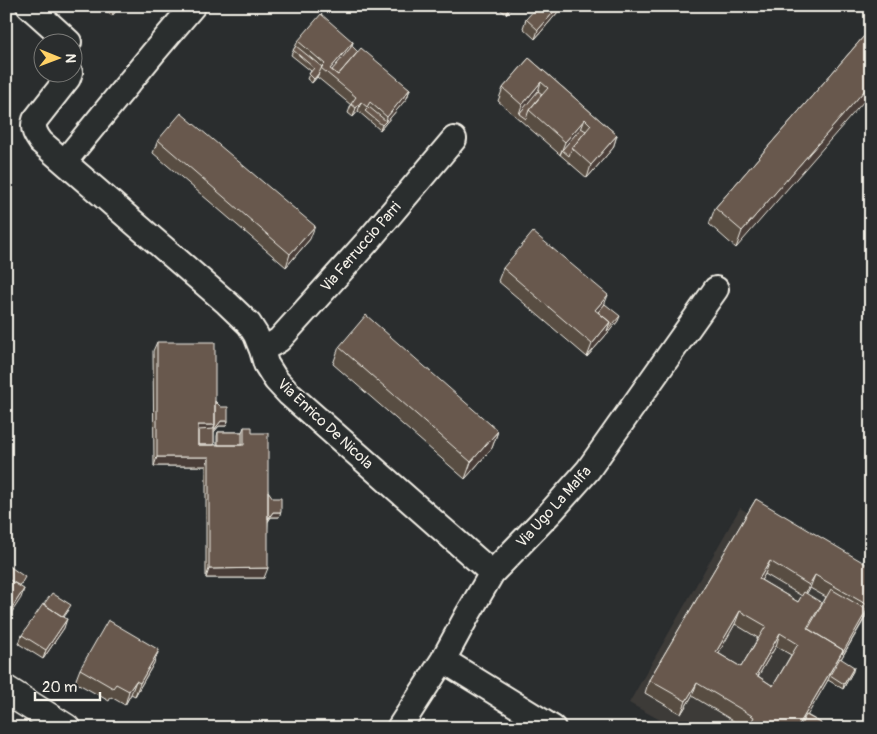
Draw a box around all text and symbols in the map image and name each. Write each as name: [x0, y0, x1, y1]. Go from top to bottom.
north arrow: [32, 32, 82, 82]
text: N: [62, 53, 79, 63]
street label: Via Ferruccio Parri: [317, 198, 406, 296]
street label: Via Enrico De Nicola: [273, 375, 377, 473]
street label: Via Ugo La Malfa: [512, 462, 596, 552]
scale bar: [35, 669, 100, 701]
text: 20 m: [42, 678, 77, 697]

